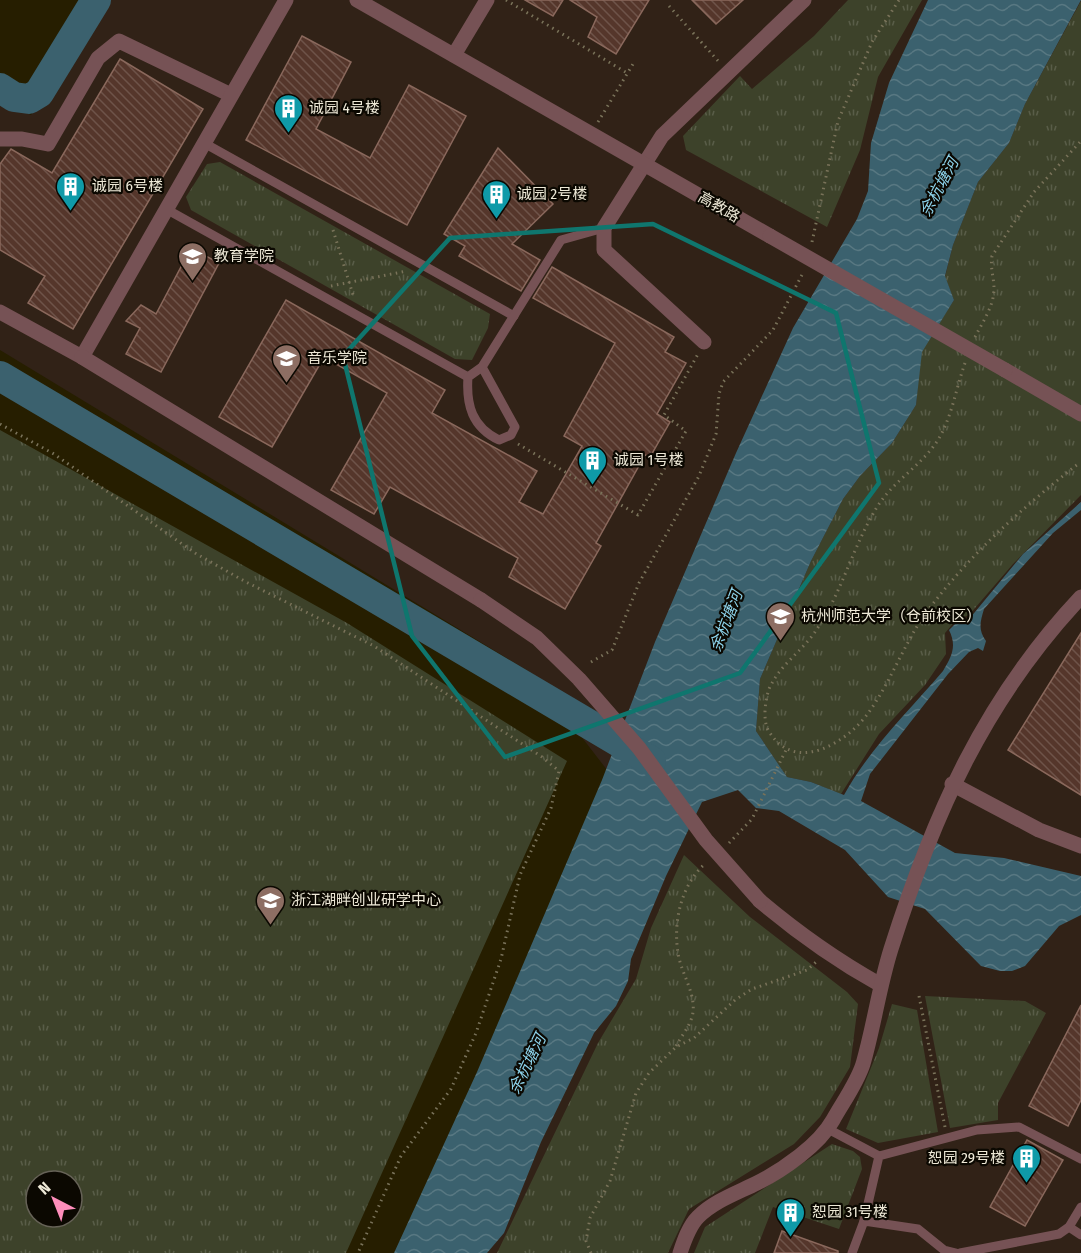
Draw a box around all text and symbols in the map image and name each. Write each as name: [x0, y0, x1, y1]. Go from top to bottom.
building icon: 诚园 4号楼: [272, 92, 304, 134]
place label: 诚园 4号楼: [309, 99, 380, 117]
water label: 余杭塘河: [916, 152, 964, 220]
building icon: 诚园 6号楼: [55, 170, 87, 212]
place label: 诚园 6号楼: [92, 177, 163, 195]
building icon: 诚园 2号楼: [480, 178, 512, 220]
place label: 诚园 2号楼: [517, 185, 587, 203]
street label: 高教路: [695, 188, 743, 226]
school or university icon: 教育学院: [177, 240, 209, 282]
place label: 教育学院: [214, 247, 274, 265]
school or university icon: 音乐学院: [270, 342, 302, 384]
place label: 音乐学院: [307, 349, 367, 367]
building icon: 诚园 1号楼: [577, 444, 609, 486]
place label: 诚园 1号楼: [614, 451, 683, 469]
water label: 余杭塘河: [706, 585, 747, 654]
school or university icon: 杭州师范大学（仓前校区）: [764, 600, 796, 642]
place label: 杭州师范大学（仓前校区）: [801, 607, 981, 625]
school or university icon: 浙江湖畔创业研学中心: [254, 884, 286, 926]
place label: 浙江湖畔创业研学中心: [291, 891, 441, 909]
water label: 余杭塘河: [504, 1028, 551, 1097]
building icon: 恕园 29号楼: [1010, 1142, 1042, 1184]
place label: 恕园 29号楼: [928, 1149, 1005, 1167]
north arrow: [24, 1169, 84, 1229]
text: N: [34, 1178, 54, 1198]
building icon: 恕园 31号楼: [775, 1196, 807, 1238]
place label: 恕园 31号楼: [812, 1203, 888, 1221]

